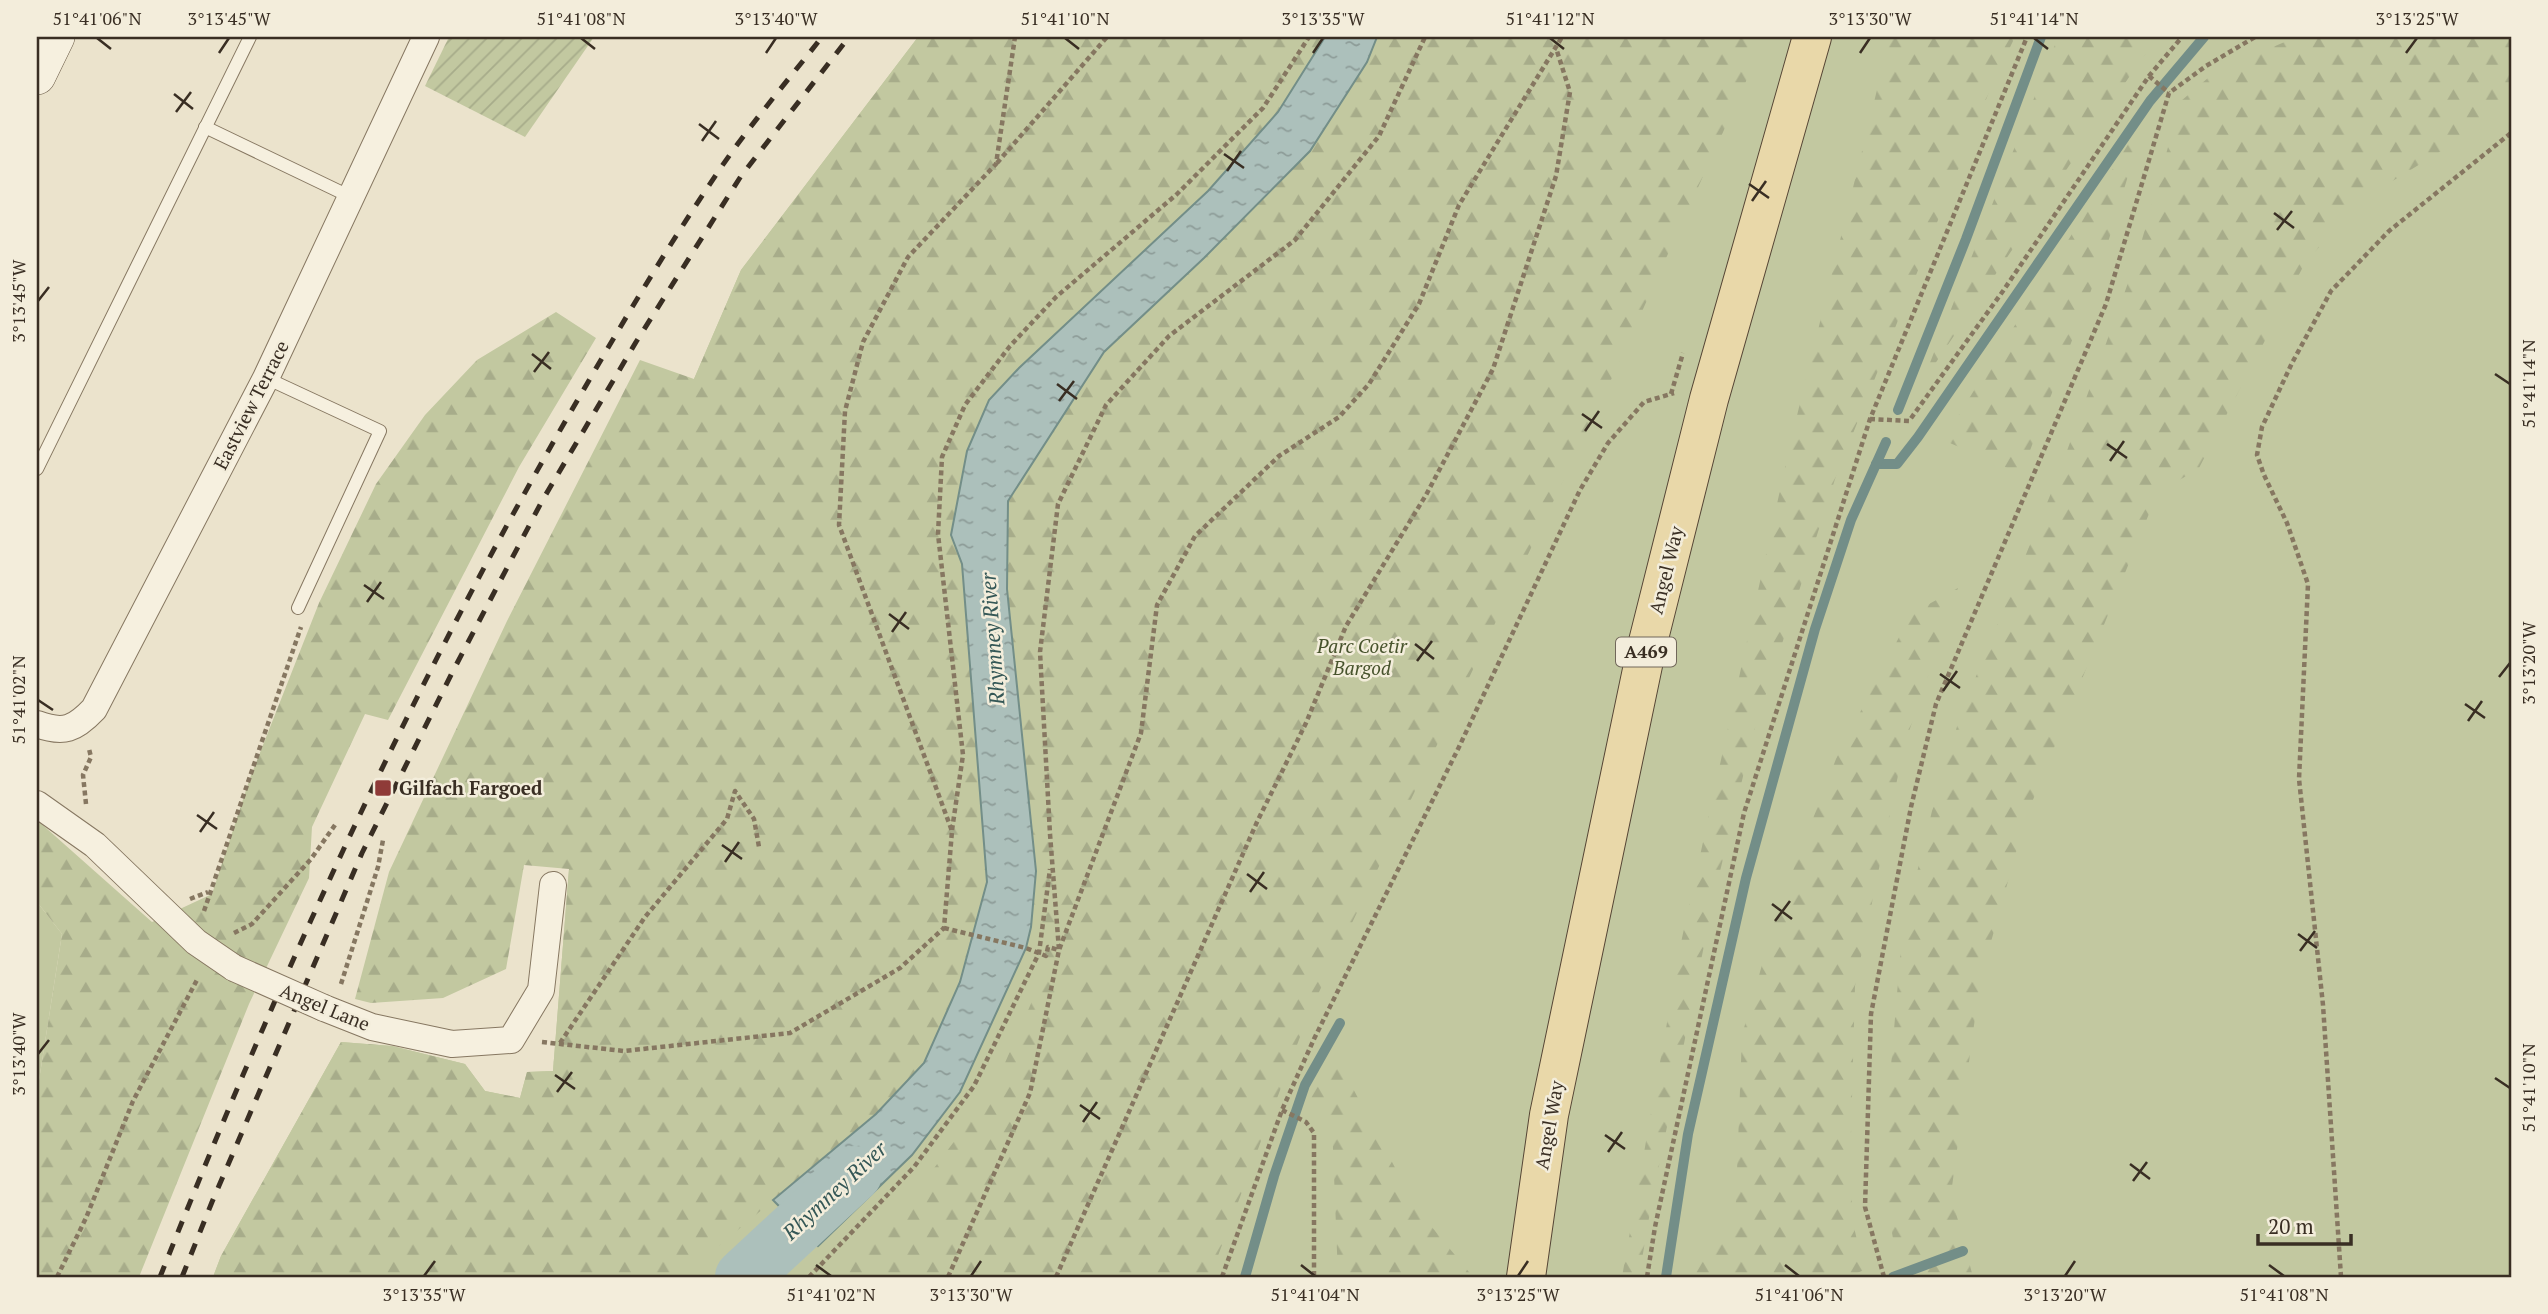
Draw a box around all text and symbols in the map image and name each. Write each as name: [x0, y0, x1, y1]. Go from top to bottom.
text: 51°41'06"N: [52, 6, 142, 30]
text: 3°13'45"W: [187, 6, 271, 30]
text: 51°41'08"N: [536, 6, 626, 30]
text: 3°13'40"W: [734, 6, 818, 30]
text: 51°41'10"N: [1020, 6, 1110, 30]
text: 3°13'35"W: [1281, 6, 1365, 30]
text: 51°41'12"N: [1505, 6, 1595, 30]
text: 3°13'30"W: [1828, 6, 1912, 30]
text: 51°41'14"N: [1989, 6, 2079, 30]
text: 3°13'25"W: [2375, 6, 2459, 30]
text: 3°13'45"W: [6, 259, 30, 343]
street label: Eastview Terrace: [207, 336, 294, 474]
text: 51°41'14"N: [2516, 339, 2540, 429]
street label: Angel Way: [1643, 523, 1689, 616]
water label: Rhymney River: [973, 571, 1011, 707]
text: 3°13'20"W: [2516, 621, 2540, 705]
park label: Parc Coetir Bargod: [1316, 633, 1408, 680]
road number: A469: [1616, 638, 1676, 666]
text: 51°41'02"N: [6, 655, 30, 745]
place label: Gilfach Fargoed: [399, 775, 543, 800]
marker: Gilfach Fargoed: [373, 778, 393, 798]
street label: Angel Lane: [276, 977, 374, 1036]
text: 3°13'40"W: [6, 1012, 30, 1096]
text: 51°41'10"N: [2516, 1043, 2540, 1133]
street label: Angel Way: [1528, 1078, 1569, 1171]
water label: Rhymney River: [776, 1134, 893, 1246]
scale bar: [2258, 1202, 2350, 1246]
text: 20 m: [2268, 1212, 2314, 1240]
text: 3°13'35"W: [382, 1282, 466, 1306]
text: 51°41'02"N: [786, 1282, 876, 1306]
text: 3°13'30"W: [929, 1282, 1013, 1306]
text: 51°41'04"N: [1270, 1282, 1360, 1306]
text: 3°13'25"W: [1476, 1282, 1560, 1306]
text: 51°41'06"N: [1754, 1282, 1844, 1306]
text: 3°13'20"W: [2023, 1282, 2107, 1306]
text: 51°41'08"N: [2239, 1282, 2329, 1306]

